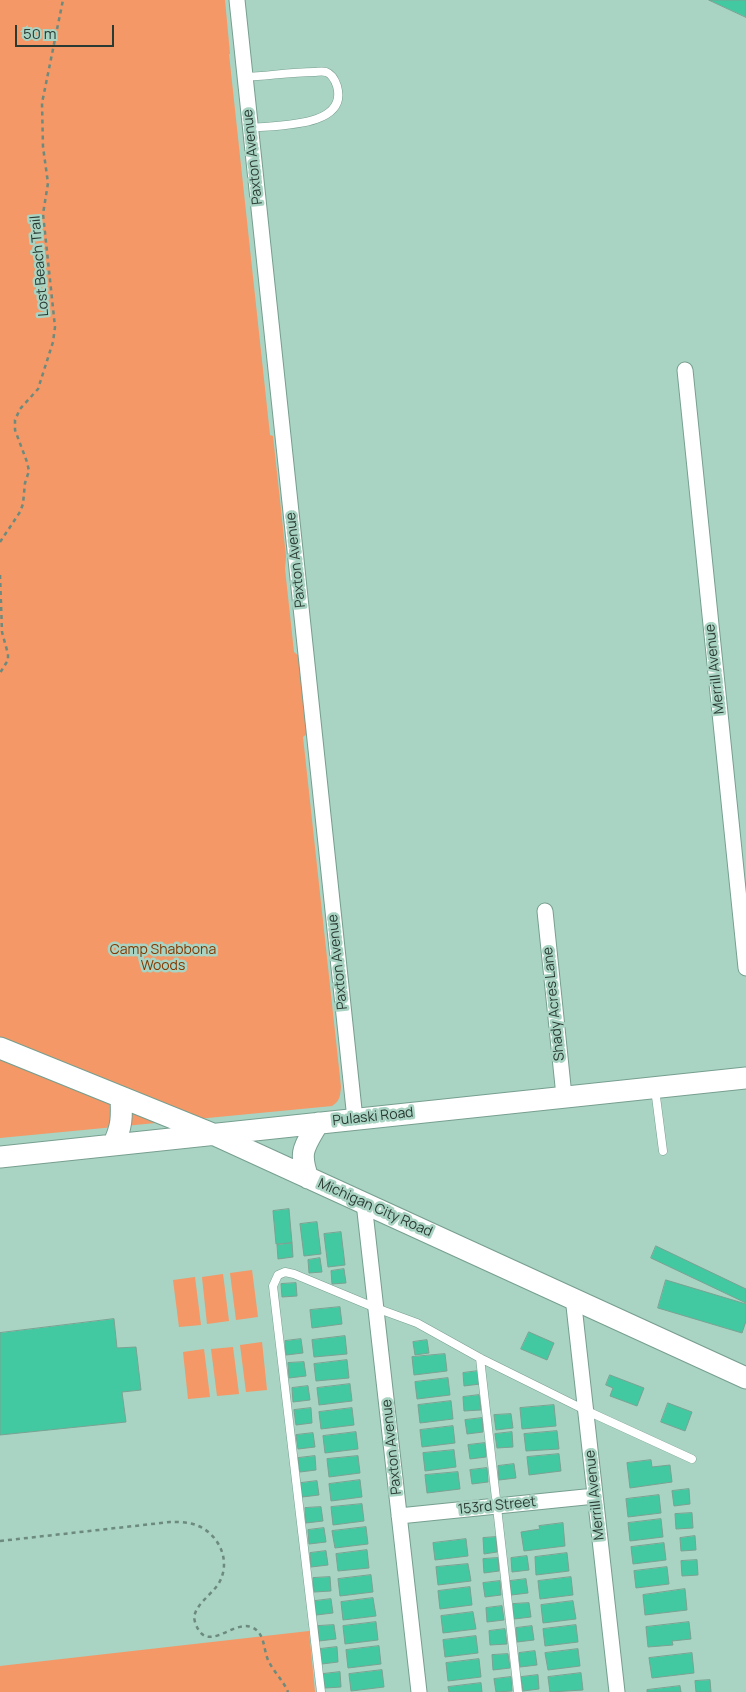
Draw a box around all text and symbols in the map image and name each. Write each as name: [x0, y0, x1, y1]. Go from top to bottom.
scale bar: [18, 15, 116, 47]
text: 50 m: [23, 23, 57, 44]
street label: Paxton Avenue: [240, 108, 266, 206]
street label: Lost Beach Trail: [27, 215, 53, 317]
street label: Paxton Avenue: [283, 511, 309, 609]
street label: Merrill Avenue: [702, 623, 728, 715]
street label: Paxton Avenue: [325, 913, 351, 1011]
park label: Camp Shabbona Woods: [110, 942, 216, 974]
street label: Shady Acres Lane: [540, 946, 568, 1062]
street label: Pulaski Road: [332, 1104, 414, 1130]
street label: Michigan City Road: [315, 1175, 435, 1241]
street label: Paxton Avenue: [379, 1398, 405, 1496]
street label: Merrill Avenue: [582, 1449, 608, 1541]
street label: 153rd Street: [457, 1494, 537, 1518]

